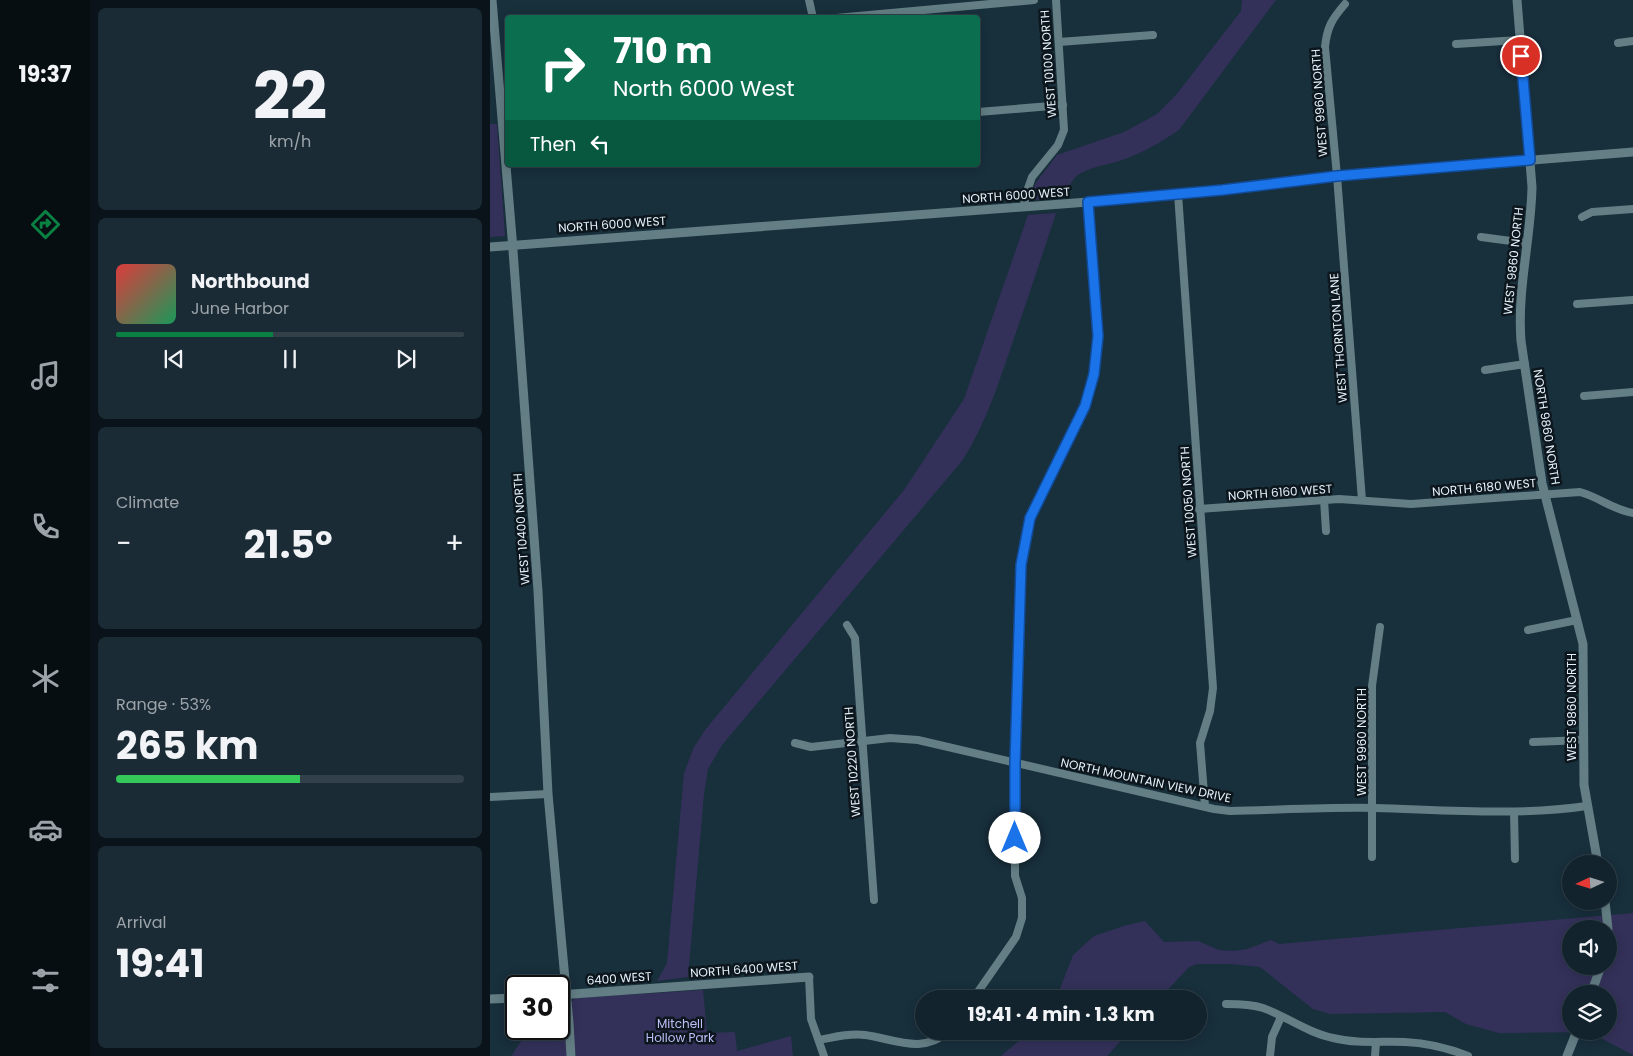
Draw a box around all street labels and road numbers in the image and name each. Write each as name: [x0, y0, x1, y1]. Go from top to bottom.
street label: WEST 10100 NORTH: [1036, 10, 1060, 118]
street label: WEST 9960 NORTH: [1307, 49, 1331, 157]
street label: NORTH 6000 WEST: [962, 183, 1071, 207]
street label: WEST 9860 NORTH: [1499, 206, 1527, 316]
street label: NORTH 6000 WEST: [558, 212, 667, 236]
street label: WEST THORNTON LANE: [1325, 273, 1351, 403]
street label: NORTH 9860 NORTH: [1529, 368, 1565, 486]
street label: WEST 10050 NORTH: [1176, 446, 1200, 558]
street label: WEST 10400 NORTH: [509, 473, 533, 585]
street label: NORTH 6180 WEST: [1431, 474, 1537, 500]
street label: NORTH 6160 WEST: [1227, 480, 1333, 504]
street label: WEST 9860 NORTH: [1563, 653, 1580, 761]
street label: WEST 9960 NORTH: [1353, 688, 1370, 796]
street label: WEST 10220 NORTH: [840, 706, 864, 818]
street label: NORTH MOUNTAIN VIEW DRIVE: [1059, 754, 1233, 806]
street label: NORTH 6400 WEST: [690, 957, 799, 981]
street label: 6400 WEST: [586, 967, 652, 989]

